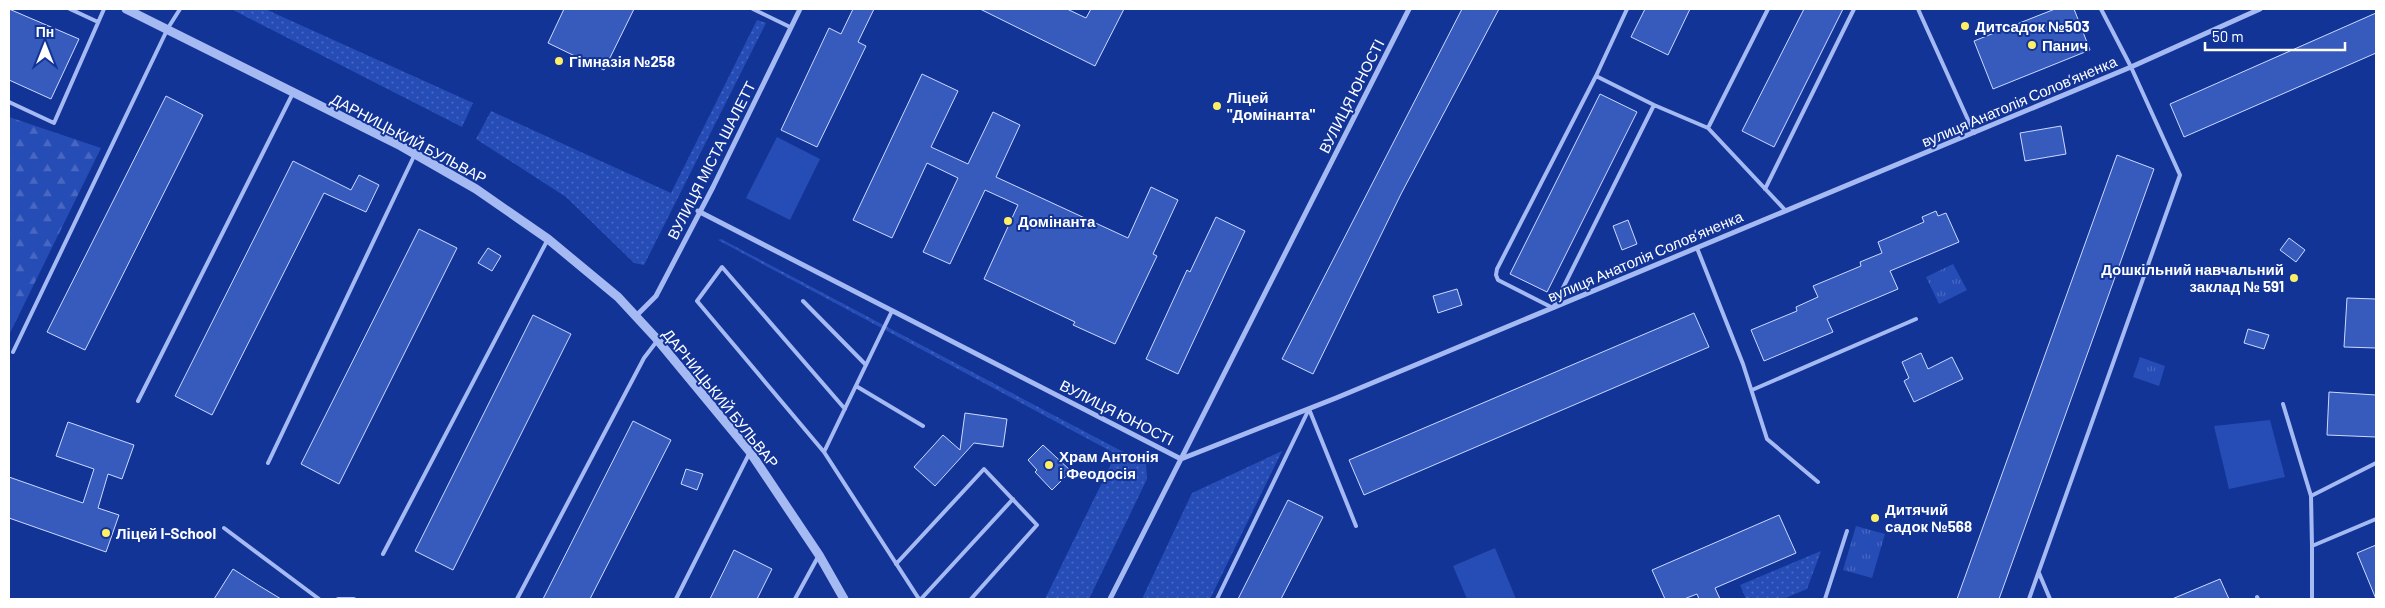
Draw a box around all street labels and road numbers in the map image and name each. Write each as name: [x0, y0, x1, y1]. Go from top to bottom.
street label: ВУЛИЦЯ ЮНОСТІ: [1315, 36, 1387, 156]
street label: вулиця Анатолія Соловʼяненка: [1919, 51, 2120, 150]
street label: ВУЛИЦЯ МІСТА ШАЛЕТТ: [663, 78, 759, 242]
street label: ДАРНИЦЬКИЙ БУЛЬВАР: [328, 89, 490, 187]
street label: вулиця Анатолія Соловʼяненка: [1545, 206, 1746, 305]
street label: ДАРНИЦЬКИЙ БУЛЬВАР: [659, 325, 783, 471]
street label: ВУЛИЦЯ ЮНОСТІ: [1057, 376, 1177, 448]

